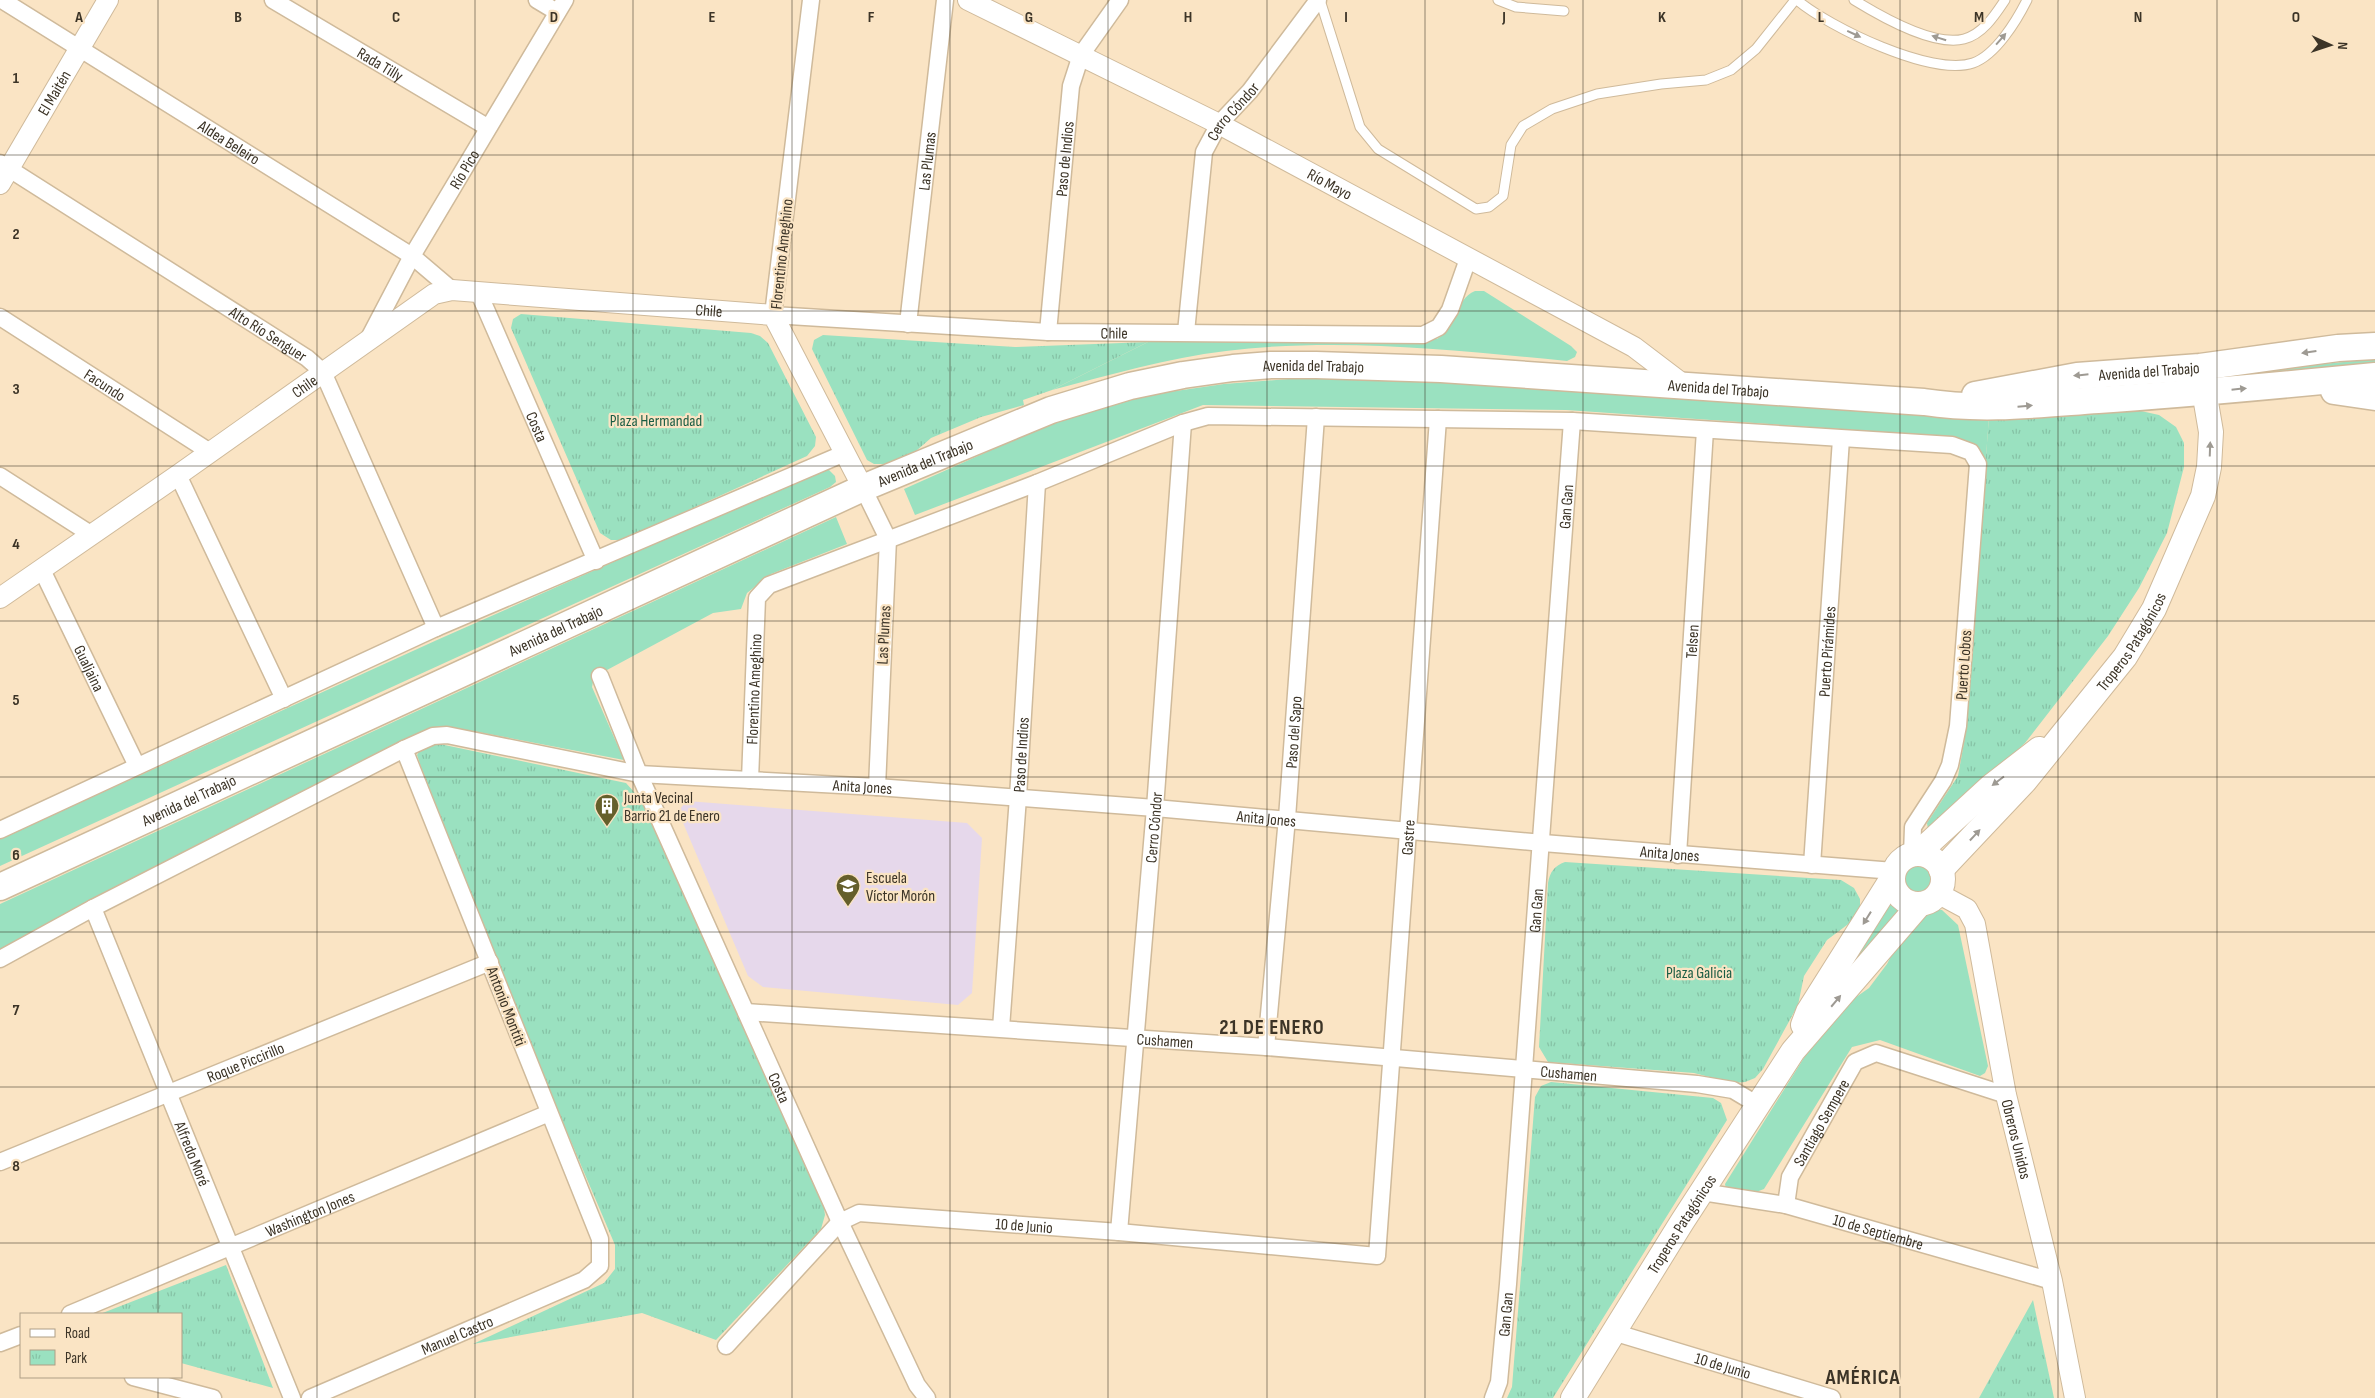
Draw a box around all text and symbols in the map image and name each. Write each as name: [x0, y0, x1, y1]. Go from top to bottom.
text: A: [74, 8, 83, 27]
text: B: [234, 8, 242, 27]
text: C: [392, 8, 400, 27]
text: D: [550, 8, 558, 27]
text: E: [709, 8, 716, 27]
text: F: [868, 8, 875, 27]
text: G: [1025, 8, 1033, 27]
text: H: [1184, 8, 1192, 27]
text: I: [1344, 8, 1348, 27]
text: J: [1501, 8, 1506, 27]
text: K: [1658, 8, 1666, 27]
text: L: [1818, 8, 1825, 27]
text: M: [1974, 8, 1984, 27]
text: N: [2134, 8, 2142, 27]
text: O: [2292, 8, 2300, 27]
north arrow: [2305, 20, 2355, 70]
one-way arrow: [1847, 30, 1861, 38]
one-way arrow: [1996, 32, 2007, 45]
one-way arrow: [1931, 34, 1946, 41]
text: N: [2334, 41, 2351, 50]
street label: Rada Tilly: [353, 44, 406, 86]
street label: El Maitén: [34, 67, 76, 119]
text: 1: [13, 69, 20, 88]
street label: Cerro Cóndor: [1204, 79, 1264, 144]
street label: Aldea Beleiro: [193, 116, 263, 170]
street label: Paso de Indios: [1053, 120, 1079, 197]
street label: Las Plumas: [915, 131, 941, 192]
street label: Río Pico: [446, 147, 484, 193]
street label: Río Mayo: [1304, 165, 1355, 205]
street label: Florentino Ameghino: [767, 198, 798, 310]
text: 2: [12, 225, 20, 244]
street label: Chile: [695, 301, 723, 322]
street label: Alto Río Senguer: [225, 303, 310, 367]
street label: Chile: [1101, 324, 1128, 344]
one-way arrow: [2301, 348, 2317, 356]
street label: Avenida del Trabajo: [1261, 357, 1364, 378]
street label: Avenida del Trabajo: [2097, 359, 2200, 385]
street label: Facundo: [80, 366, 129, 406]
street label: Chile: [289, 371, 322, 403]
one-way arrow: [2073, 372, 2089, 380]
street label: Avenida del Trabajo: [1666, 376, 1770, 402]
text: 3: [12, 380, 20, 399]
one-way arrow: [2232, 385, 2248, 393]
one-way arrow: [2017, 402, 2033, 410]
street label: Costa: [521, 409, 551, 445]
park label: Plaza Hermandad: [610, 412, 702, 431]
street label: Avenida del Trabajo: [874, 435, 976, 492]
one-way arrow: [2206, 441, 2214, 457]
street label: Gan Gan: [1556, 484, 1578, 530]
text: 4: [12, 535, 20, 554]
street label: Troperos Patagónicos: [2093, 590, 2171, 696]
street label: Avenida del Trabajo: [505, 602, 606, 662]
street label: Las Plumas: [873, 605, 896, 665]
street label: Puerto Pirámides: [1815, 605, 1841, 698]
street label: Telsen: [1683, 624, 1704, 659]
street label: Puerto Lobos: [1953, 629, 1976, 701]
street label: Florentino Ameghino: [743, 633, 767, 745]
street label: Gualjaina: [69, 642, 107, 695]
text: 5: [12, 691, 20, 710]
street label: Paso del Sapo: [1283, 695, 1307, 769]
street label: Paso de Indios: [1010, 716, 1034, 793]
street label: Avenida del Trabajo: [139, 771, 239, 831]
one-way arrow: [1992, 775, 2005, 786]
street label: Anita Jones: [831, 777, 893, 799]
place label: Junta Vecinal Barrio 21 de Enero: [623, 789, 720, 826]
street label: Cerro Cóndor: [1142, 791, 1167, 864]
building icon: Junta Vecinal Barrio 21 de Enero: [594, 793, 620, 827]
street label: Anita Jones: [1235, 807, 1297, 832]
street label: Gastre: [1398, 819, 1420, 856]
one-way arrow: [1969, 829, 1981, 841]
street label: Anita Jones: [1638, 843, 1700, 866]
text: 6: [12, 846, 20, 865]
place label: Escuela Víctor Morón: [866, 869, 935, 906]
school or university icon: Escuela Víctor Morón: [835, 873, 861, 907]
street label: Gan Gan: [1526, 888, 1548, 933]
one-way arrow: [1862, 912, 1872, 925]
street label: Antonio Montiti: [481, 963, 529, 1049]
park label: Plaza Galicia: [1666, 964, 1732, 983]
one-way arrow: [1830, 994, 1841, 1007]
text: 7: [13, 1001, 20, 1020]
district label: 21 DE ENERO: [1219, 1015, 1325, 1040]
street label: Cushamen: [1136, 1030, 1194, 1053]
street label: Roque Piccirillo: [204, 1039, 287, 1088]
street label: Cushamen: [1539, 1063, 1598, 1086]
street label: Costa: [763, 1070, 793, 1106]
street label: Santiago Sempere: [1790, 1076, 1854, 1170]
street label: Obreros Unidos: [1996, 1098, 2035, 1182]
street label: Alfredo Moré: [169, 1118, 213, 1189]
text: 8: [12, 1157, 20, 1176]
street label: Troperos Patagónicos: [1644, 1171, 1721, 1278]
street label: Washington Jones: [263, 1188, 358, 1242]
street label: 10 de Septiembre: [1831, 1211, 1925, 1255]
street label: 10 de Junio: [995, 1215, 1053, 1238]
street label: Gan Gan: [1495, 1292, 1518, 1337]
street label: Manuel Castro: [419, 1312, 496, 1360]
legend: [20, 1313, 182, 1378]
text: Road: [65, 1324, 90, 1343]
text: Park: [65, 1349, 87, 1368]
street label: 10 de Junio: [1692, 1349, 1753, 1384]
district label: AMÉRICA: [1824, 1365, 1901, 1390]

